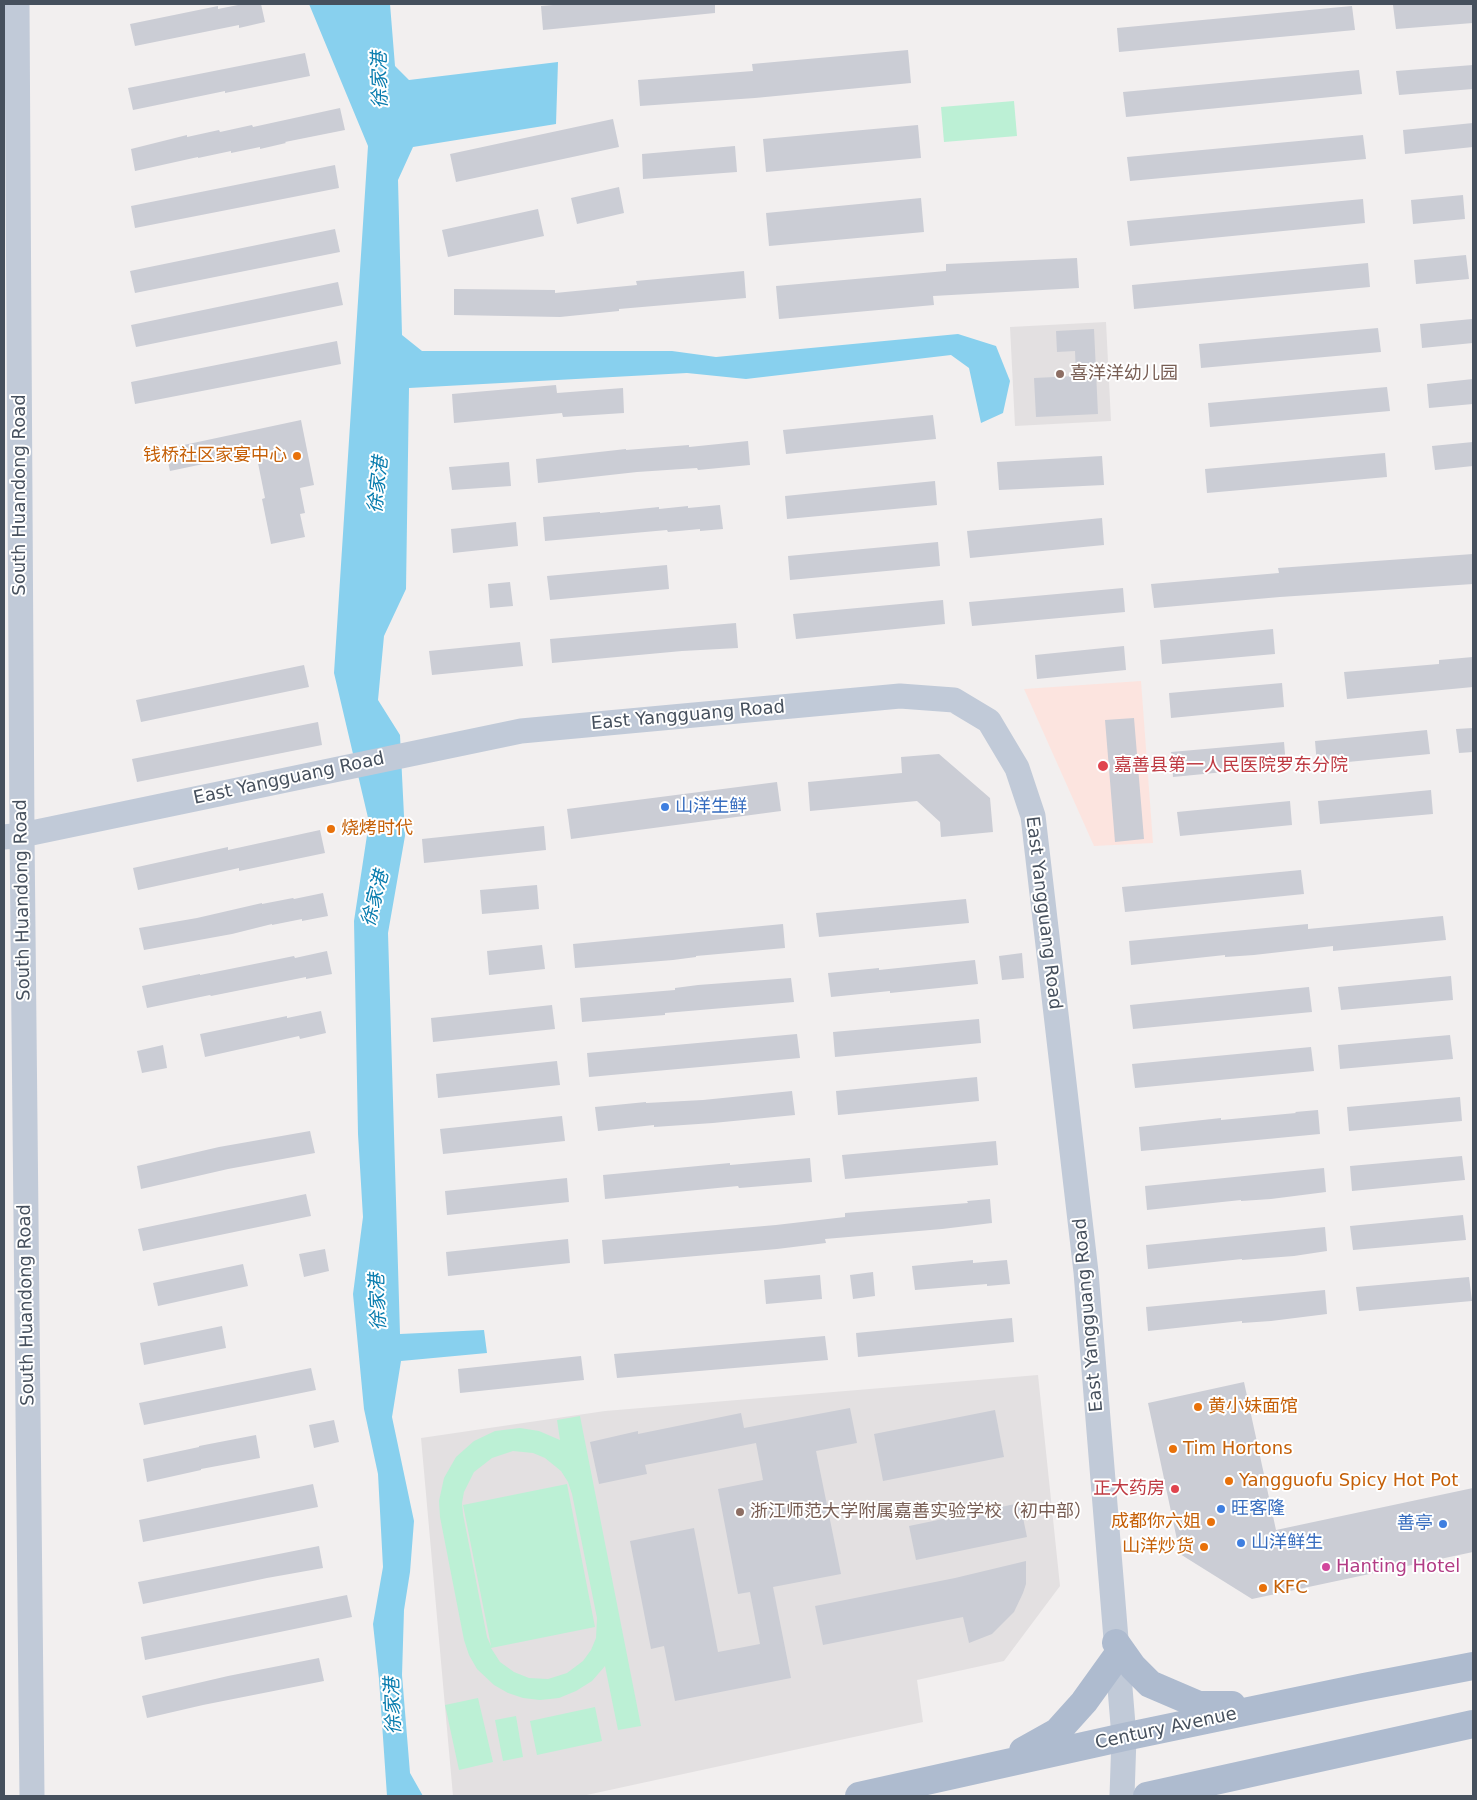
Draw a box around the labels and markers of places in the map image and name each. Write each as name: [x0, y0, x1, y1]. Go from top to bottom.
place label: 喜洋洋幼儿园: [1070, 363, 1178, 385]
marker: 喜洋洋幼儿园: [1054, 368, 1066, 380]
place label: 钱桥社区家宴中心: [143, 445, 287, 467]
marker: 钱桥社区家宴中心: [291, 450, 303, 462]
place label: 嘉善县第一人民医院罗东分院: [1114, 755, 1348, 777]
marker: 嘉善县第一人民医院罗东分院: [1096, 759, 1110, 773]
place label: 山洋生鲜: [675, 796, 747, 818]
marker: 山洋生鲜: [659, 801, 671, 813]
place label: 烧烤时代: [341, 818, 413, 840]
marker: 烧烤时代: [325, 823, 337, 835]
place label: 黄小妹面馆: [1208, 1396, 1298, 1418]
marker: 黄小妹面馆: [1192, 1401, 1204, 1413]
place label: Tim Hortons: [1183, 1438, 1293, 1460]
marker: Tim Hortons: [1167, 1443, 1179, 1455]
place label: Yangguofu Spicy Hot Pot: [1239, 1470, 1458, 1492]
marker: Yangguofu Spicy Hot Pot: [1223, 1475, 1235, 1487]
place label: 正大药房: [1093, 1478, 1165, 1500]
marker: 正大药房: [1169, 1483, 1181, 1495]
place label: 旺客隆: [1231, 1498, 1285, 1520]
place label: 浙江师范大学附属嘉善实验学校（初中部）: [750, 1501, 1092, 1523]
marker: 旺客隆: [1215, 1503, 1227, 1515]
marker: 浙江师范大学附属嘉善实验学校（初中部）: [734, 1506, 746, 1518]
place label: 成都你六姐: [1111, 1511, 1201, 1533]
place label: 善亭: [1397, 1513, 1433, 1535]
marker: 成都你六姐: [1205, 1516, 1217, 1528]
marker: 善亭: [1437, 1518, 1449, 1530]
place label: 山洋鲜生: [1251, 1532, 1323, 1554]
place label: 山洋炒货: [1122, 1536, 1194, 1558]
marker: 山洋鲜生: [1235, 1537, 1247, 1549]
marker: 山洋炒货: [1198, 1541, 1210, 1553]
place label: Hanting Hotel: [1336, 1556, 1460, 1578]
marker: Hanting Hotel: [1320, 1561, 1332, 1573]
place label: KFC: [1273, 1577, 1308, 1599]
marker: KFC: [1257, 1582, 1269, 1594]

